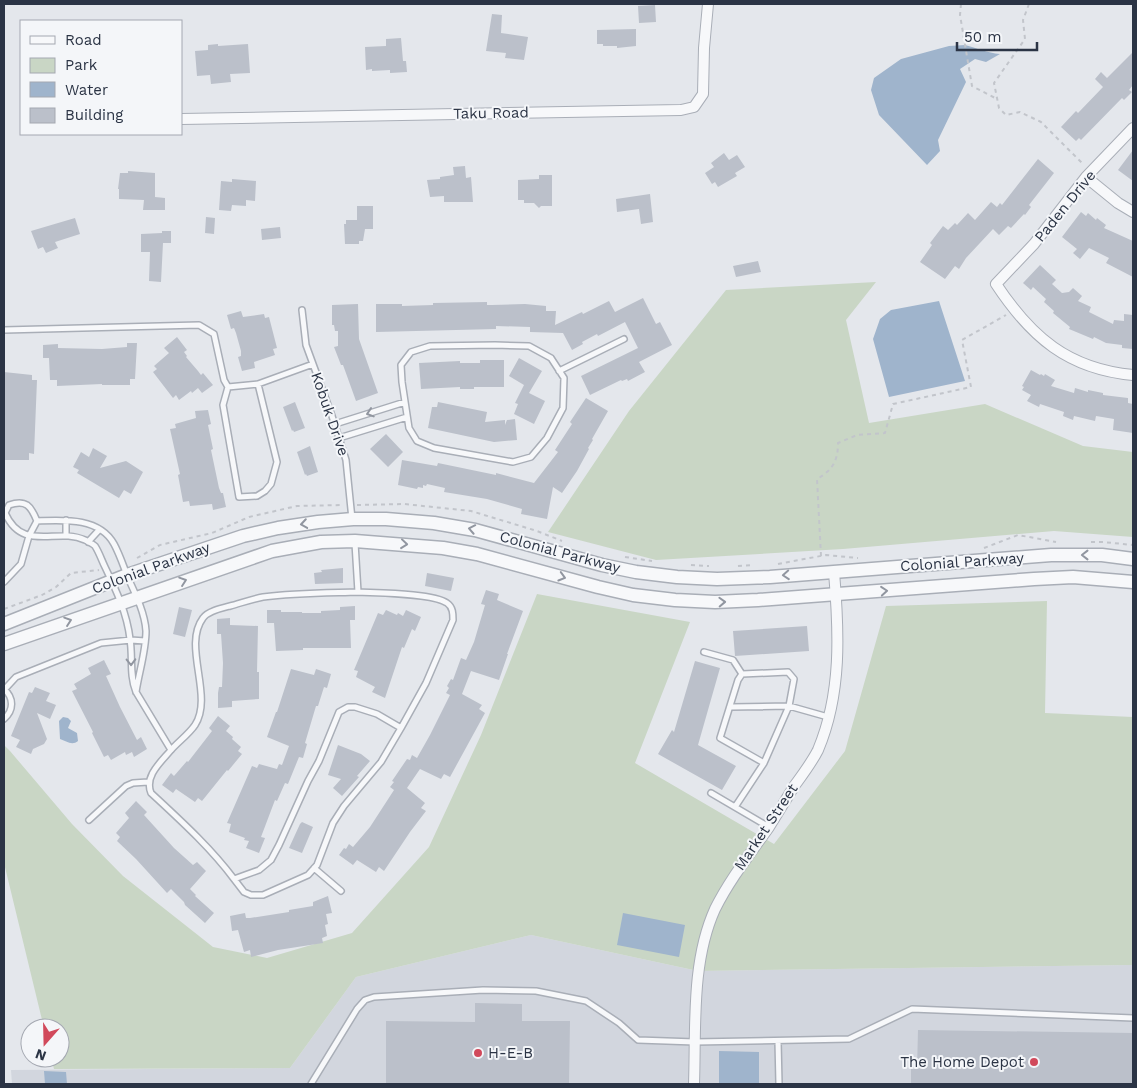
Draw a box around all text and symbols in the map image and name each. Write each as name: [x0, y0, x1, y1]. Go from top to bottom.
legend: [20, 20, 182, 135]
scale bar: [957, 20, 1037, 52]
text: 50 m: [964, 28, 1001, 46]
text: Road: [65, 31, 102, 49]
text: Park: [65, 56, 98, 74]
text: Water: [65, 81, 108, 99]
street label: Taku Road: [453, 103, 529, 123]
text: Building: [65, 106, 123, 124]
street label: Paden Drive: [1031, 166, 1099, 246]
street label: Kobuk Drive: [307, 370, 353, 458]
one-way arrow: [366, 407, 375, 417]
one-way arrow: [300, 518, 308, 528]
one-way arrow: [467, 525, 476, 535]
street label: Colonial Parkway: [498, 527, 623, 577]
street label: Colonial Parkway: [90, 538, 213, 598]
one-way arrow: [400, 538, 408, 549]
street label: Colonial Parkway: [899, 549, 1025, 575]
one-way arrow: [1080, 550, 1088, 560]
one-way arrow: [781, 570, 789, 581]
one-way arrow: [558, 572, 566, 582]
one-way arrow: [179, 577, 187, 587]
one-way arrow: [881, 585, 889, 596]
one-way arrow: [719, 597, 727, 607]
one-way arrow: [63, 617, 72, 627]
one-way arrow: [126, 659, 136, 667]
street label: Market Street: [730, 780, 802, 874]
north arrow: [20, 1018, 70, 1068]
place label: H-E-B: [488, 1044, 533, 1062]
text: N: [33, 1046, 48, 1065]
marker: H-E-B: [472, 1047, 484, 1059]
place label: The Home Depot: [900, 1053, 1025, 1071]
marker: The Home Depot: [1028, 1056, 1040, 1068]

